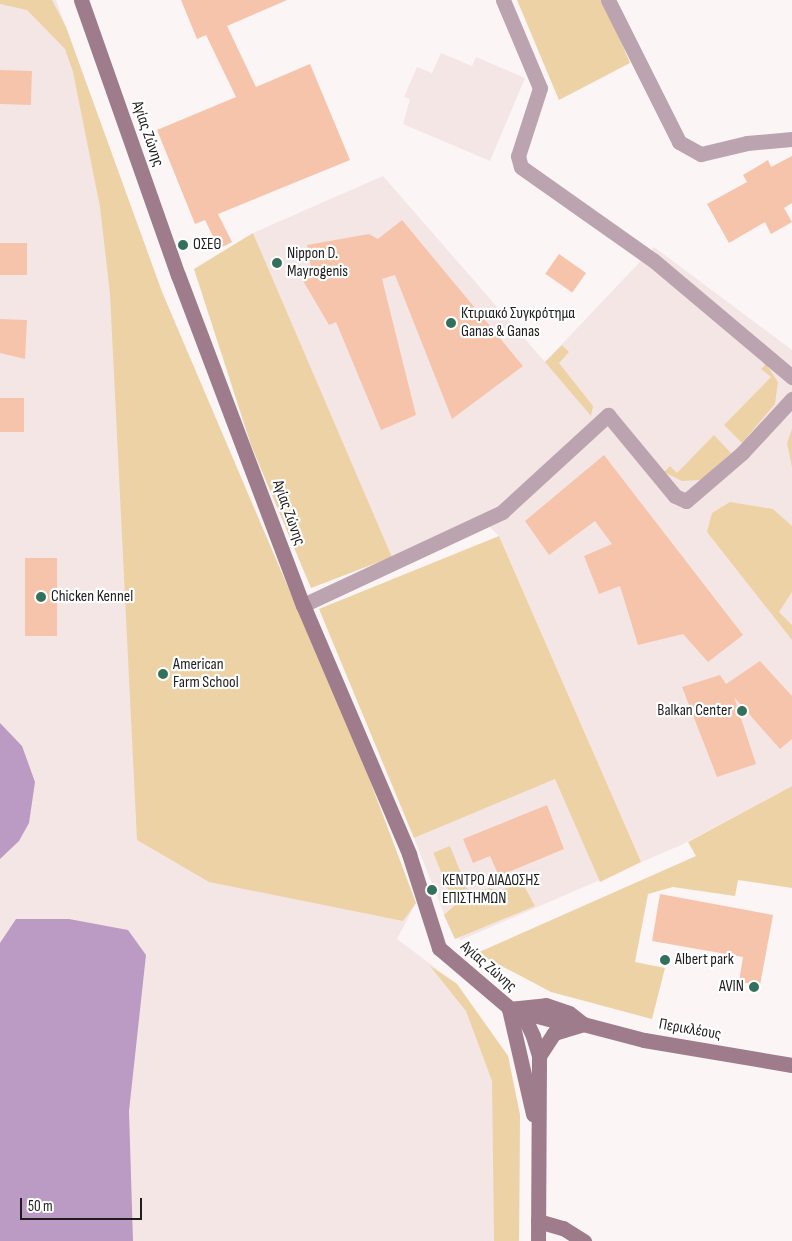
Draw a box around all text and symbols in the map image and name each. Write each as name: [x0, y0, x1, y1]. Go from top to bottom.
street label: Αγίας Ζώνης: [127, 99, 167, 169]
place label: ΟΣΕΘ: [193, 235, 221, 255]
marker: ΟΣΕΘ: [177, 239, 189, 251]
place label: Nippon D. Mayrogenis: [287, 244, 348, 282]
marker: Nippon D. Mayrogenis: [271, 257, 283, 269]
place label: Κτιριακό Συγκρότημα Ganas & Ganas: [461, 304, 575, 342]
marker: Κτιριακό Συγκρότημα Ganas & Ganas: [445, 317, 457, 329]
street label: Αγίας Ζώνης: [267, 478, 309, 548]
place label: Chicken Kennel: [51, 587, 133, 607]
marker: Chicken Kennel: [35, 591, 47, 603]
place label: American Farm School: [173, 655, 239, 693]
marker: American Farm School: [157, 668, 169, 680]
place label: Balkan Center: [657, 701, 732, 721]
marker: Balkan Center: [736, 705, 748, 717]
place label: ΚΕΝΤΡΟ ΔΙΑΔΟΣΗΣ ΕΠΙΣΤΗΜΩΝ: [442, 871, 540, 909]
marker: ΚΕΝΤΡΟ ΔΙΑΔΟΣΗΣ ΕΠΙΣΤΗΜΩΝ: [426, 884, 438, 896]
street label: Αγίας Ζώνης: [456, 937, 520, 997]
place label: Albert park: [675, 950, 734, 970]
marker: Albert park: [659, 954, 671, 966]
place label: AVIN: [719, 977, 744, 997]
marker: AVIN: [748, 981, 760, 993]
street label: Περικλέους: [657, 1015, 723, 1045]
scale bar: [22, 1188, 145, 1220]
text: 50 m: [28, 1197, 53, 1216]

